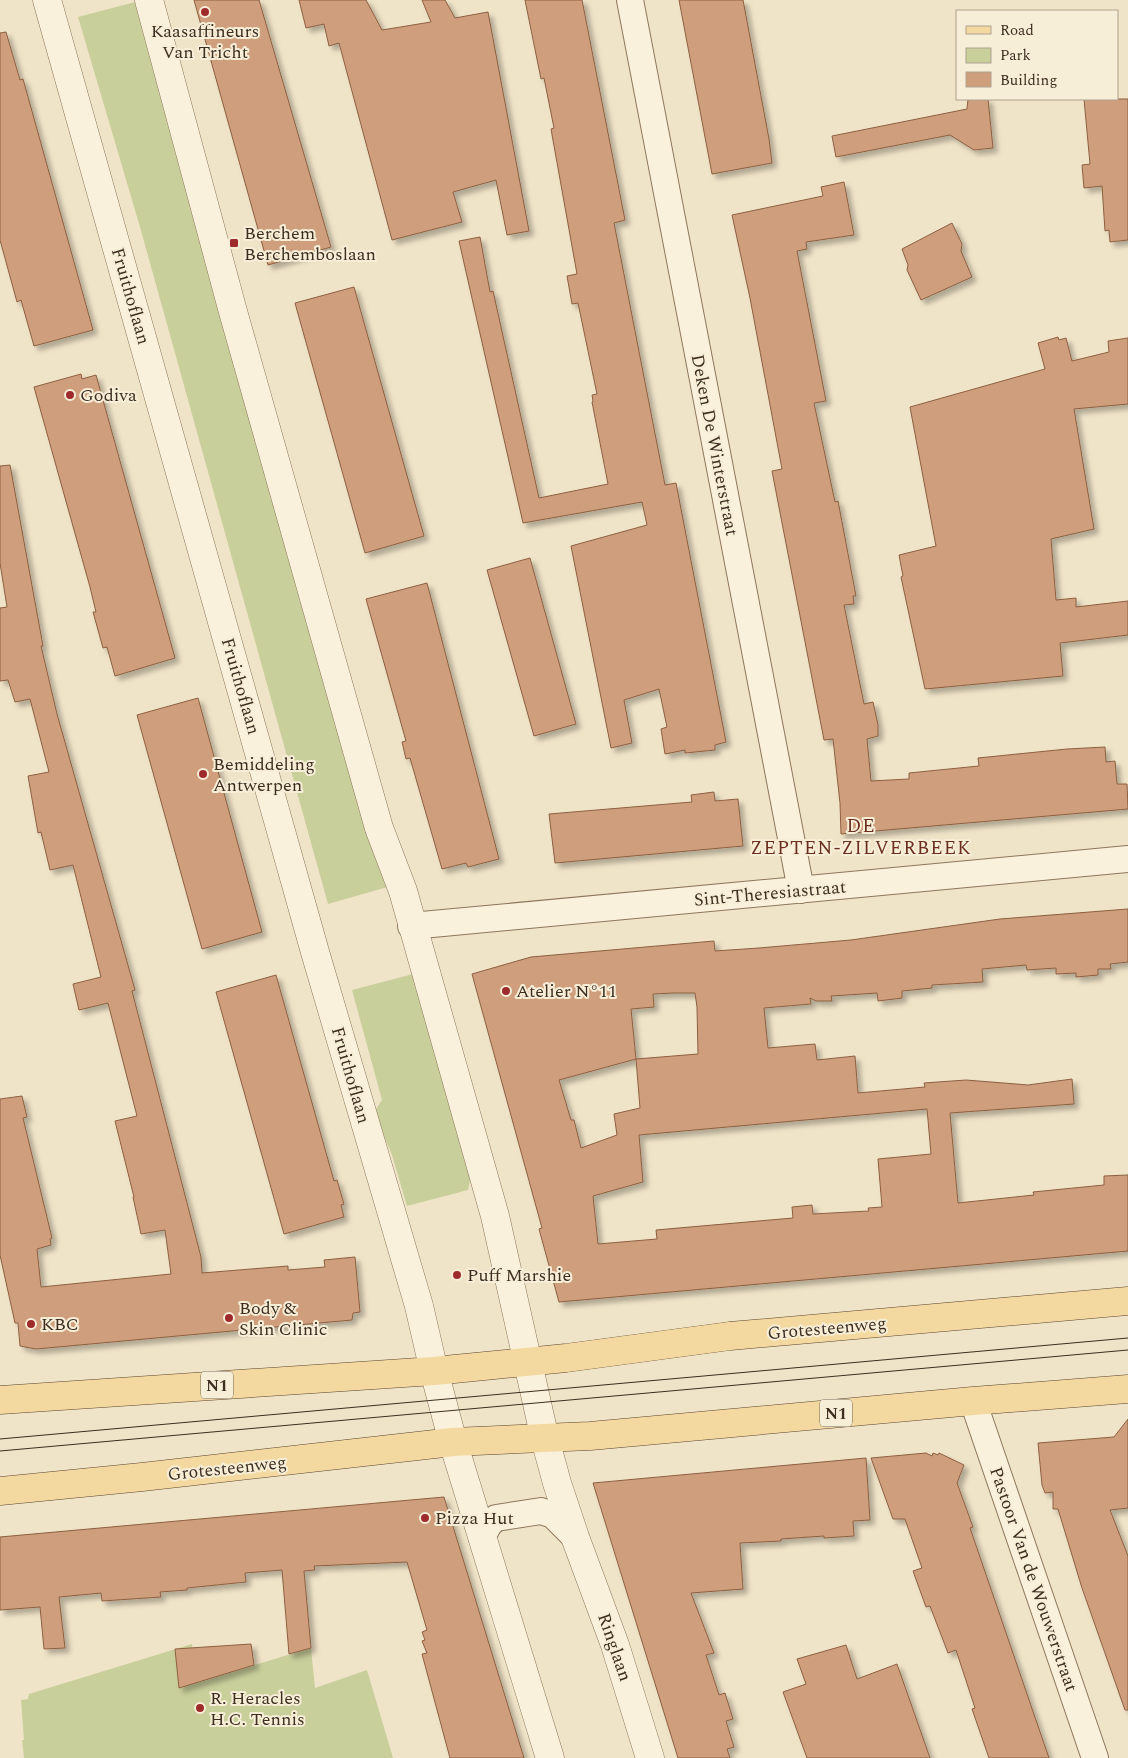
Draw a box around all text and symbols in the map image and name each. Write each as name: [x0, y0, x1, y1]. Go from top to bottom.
marker: Kaasaffineurs Van Tricht: [199, 6, 211, 18]
legend: [956, 10, 1118, 100]
place label: Kaasaffineurs Van Tricht: [151, 18, 259, 66]
text: Road: [1000, 19, 1034, 42]
text: Park: [1000, 44, 1031, 67]
text: Building: [1000, 69, 1057, 92]
place label: Berchem Berchemboslaan: [244, 220, 376, 268]
marker: Berchem Berchemboslaan: [228, 237, 240, 249]
street label: Fruithoflaan: [104, 245, 157, 348]
street label: Deken De Winterstraat: [684, 352, 745, 538]
place label: Godiva: [80, 382, 137, 409]
marker: Godiva: [64, 389, 76, 401]
street label: Fruithoflaan: [214, 635, 267, 738]
place label: Bemiddeling Antwerpen: [213, 751, 315, 799]
marker: Bemiddeling Antwerpen: [197, 768, 209, 780]
district label: DE ZEPTEN-ZILVERBEEK: [750, 812, 972, 863]
street label: Sint-Theresiastraat: [693, 873, 847, 914]
place label: Atelier N°11: [516, 978, 617, 1005]
marker: Atelier N°11: [500, 985, 512, 997]
street label: Fruithoflaan: [324, 1024, 377, 1127]
place label: Puff Marshie: [467, 1262, 571, 1289]
marker: Puff Marshie: [451, 1269, 463, 1281]
place label: Body & Skin Clinic: [239, 1295, 328, 1343]
street label: Grotesteenweg: [766, 1310, 888, 1347]
place label: KBC: [41, 1311, 79, 1338]
marker: Body & Skin Clinic: [223, 1312, 235, 1324]
marker: KBC: [25, 1318, 37, 1330]
road number: N1: [201, 1372, 233, 1398]
road number: N1: [820, 1400, 852, 1426]
street label: Grotesteenweg: [166, 1449, 288, 1488]
street label: Pastoor Van de Wouwerstraat: [982, 1463, 1085, 1695]
place label: Pizza Hut: [435, 1505, 514, 1532]
marker: Pizza Hut: [419, 1512, 431, 1524]
street label: Ringlaan: [590, 1609, 639, 1685]
place label: R. Heracles H.C. Tennis: [210, 1685, 305, 1733]
marker: R. Heracles H.C. Tennis: [194, 1702, 206, 1714]

